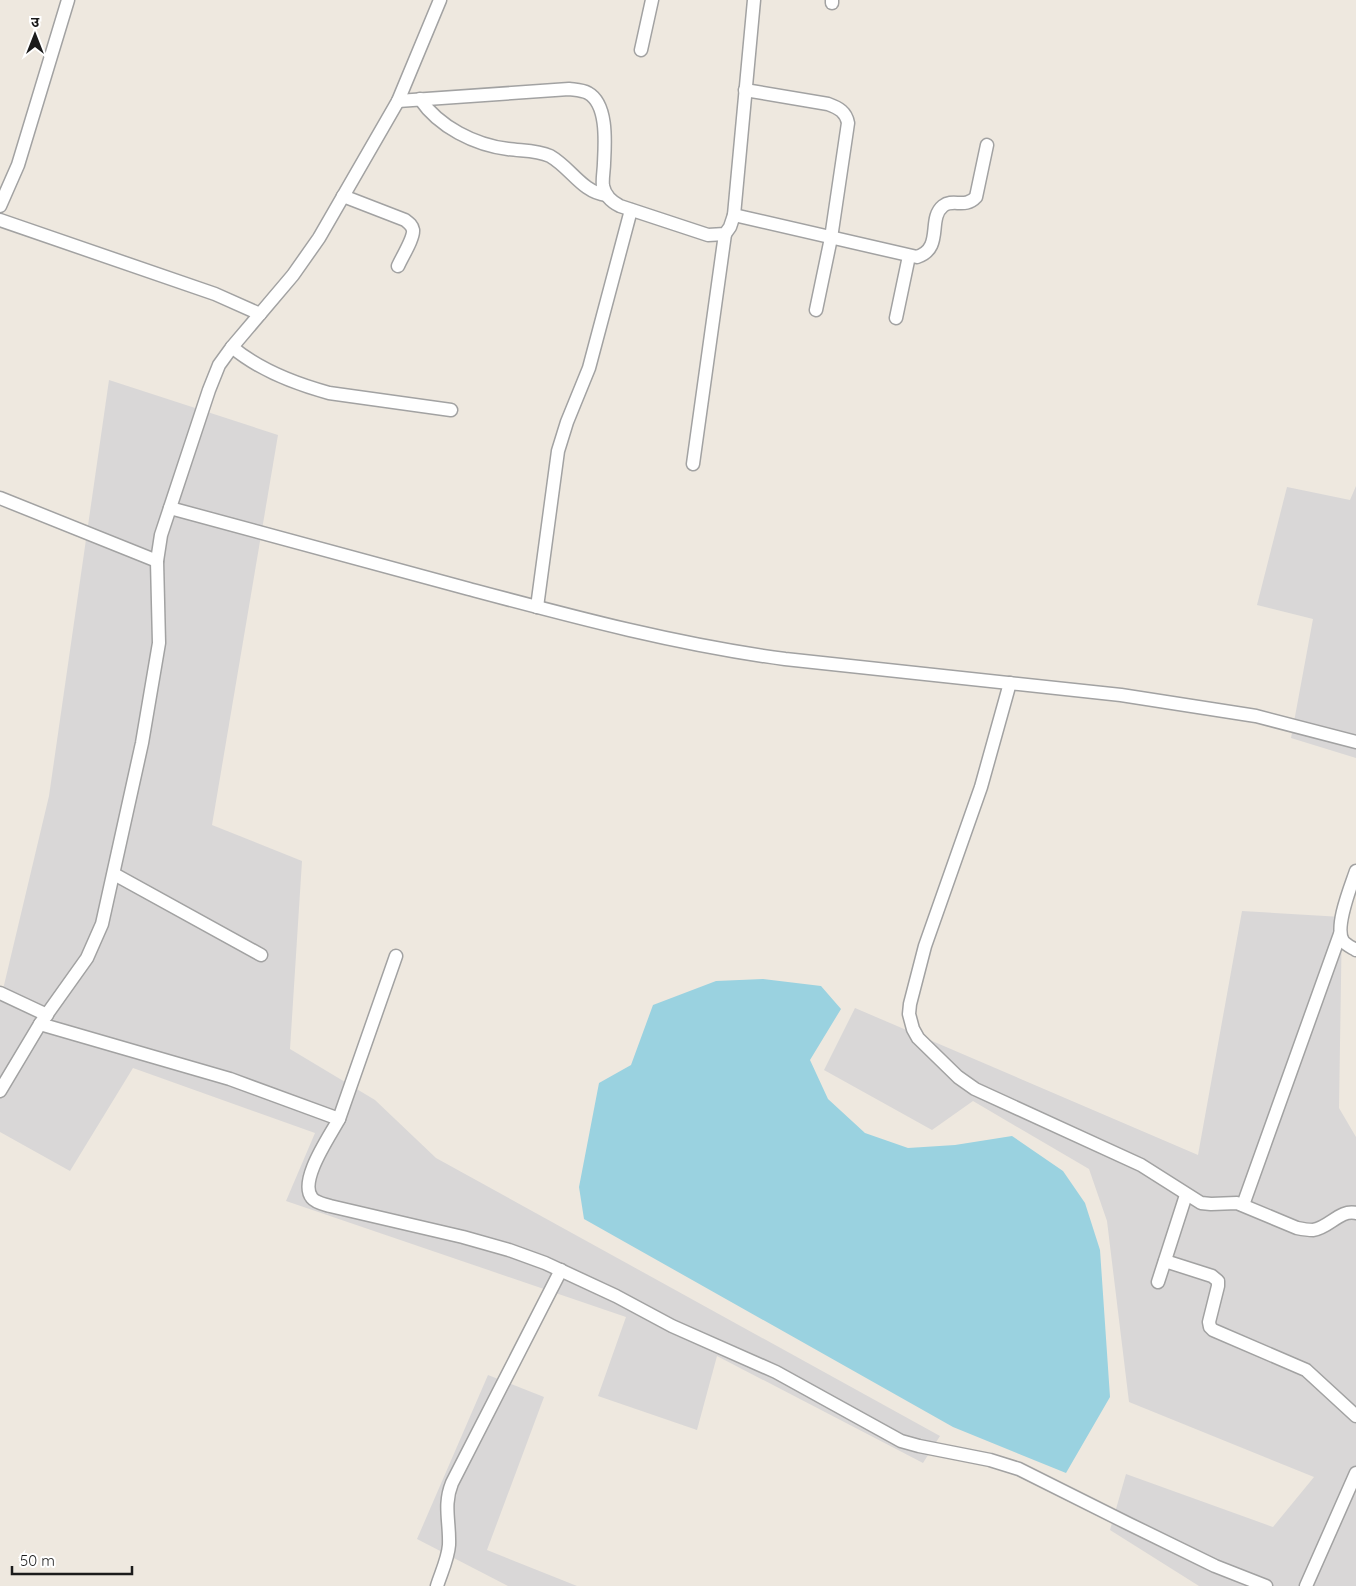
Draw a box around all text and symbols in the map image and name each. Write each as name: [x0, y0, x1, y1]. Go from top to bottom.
north arrow: [10, 10, 60, 60]
text: उ: [31, 13, 40, 31]
scale bar: [12, 1544, 132, 1576]
text: 50 m: [20, 1551, 55, 1570]

